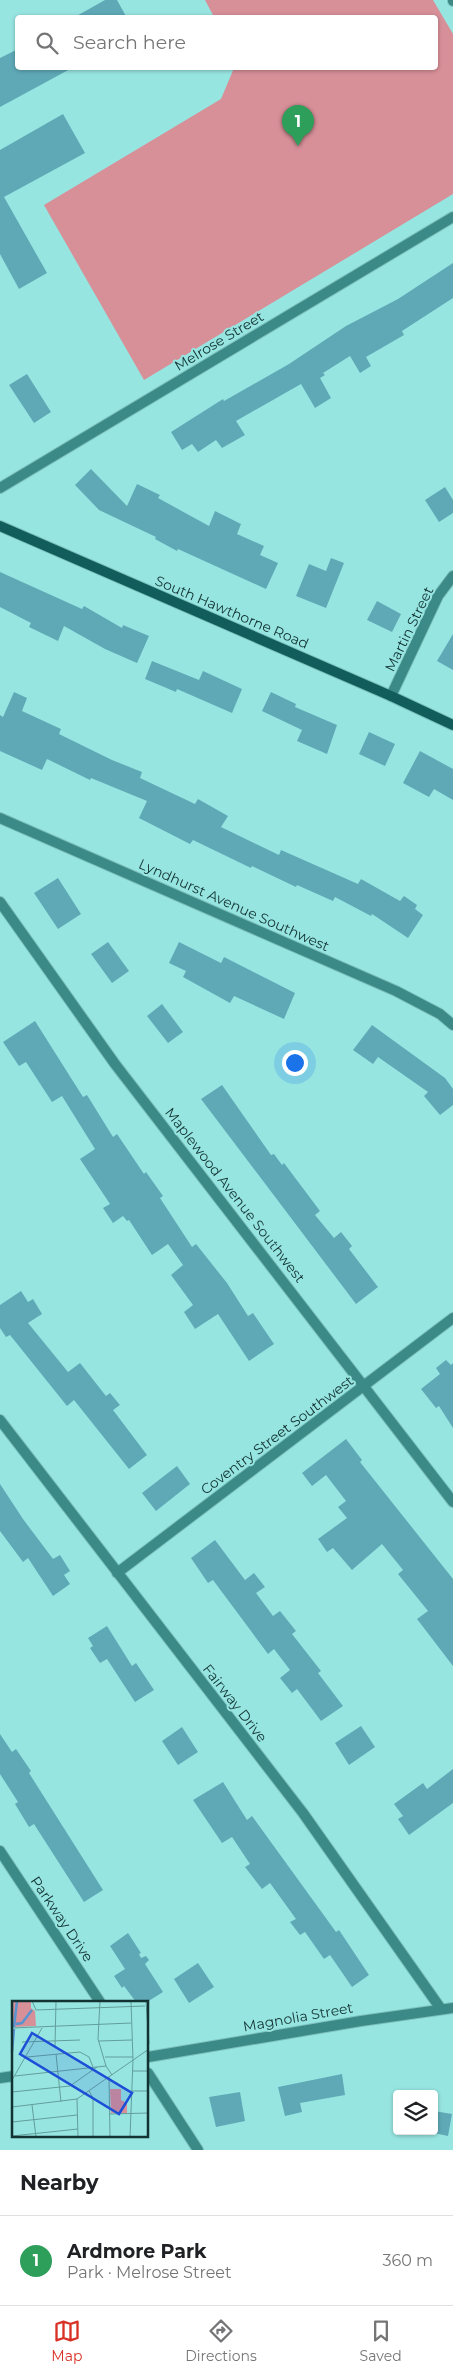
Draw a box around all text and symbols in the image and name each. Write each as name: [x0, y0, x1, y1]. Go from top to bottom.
search box: [15, 15, 438, 70]
icon: search: [33, 29, 61, 57]
text: Search here: [73, 31, 186, 54]
pin: 1: [282, 105, 314, 146]
street label: Melrose Street: [171, 307, 267, 375]
street label: South Hawthorne Road: [152, 571, 312, 653]
street label: Martin Street: [381, 583, 437, 674]
street label: Lyndhurst Avenue Southwest: [136, 855, 332, 955]
your location: [282, 1050, 308, 1076]
street label: Maplewood Avenue Southwest: [161, 1104, 309, 1286]
street label: Coventry Street Southwest: [197, 1371, 357, 1498]
street label: Fairway Drive: [199, 1660, 271, 1746]
street label: Parkway Drive: [27, 1873, 97, 1965]
street label: Magnolia Street: [242, 1998, 355, 2036]
inset map: [12, 2001, 149, 2138]
map controls: [393, 2090, 438, 2135]
button: layers: [393, 2090, 438, 2135]
text: Nearby: [20, 2170, 99, 2195]
text: Ardmore Park: [67, 2240, 206, 2263]
text: 1: [33, 2251, 39, 2270]
text: 360 m: [382, 2251, 433, 2270]
text: Park · Melrose Street: [67, 2263, 232, 2282]
tab: Map: [51, 2317, 82, 2365]
tab: Directions: [185, 2317, 257, 2365]
tab: Saved: [360, 2317, 402, 2365]

